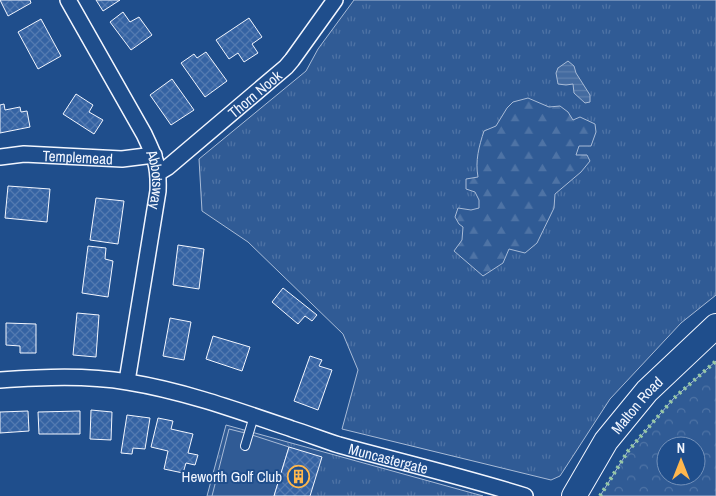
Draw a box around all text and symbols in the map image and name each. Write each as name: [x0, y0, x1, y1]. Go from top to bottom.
street label: Thorn Nook: [223, 64, 286, 123]
street label: Templemead: [42, 144, 113, 169]
street label: Abbotsway: [141, 146, 169, 212]
street label: Malton Road: [606, 371, 667, 438]
north arrow: [656, 436, 706, 486]
street label: Muncastergate: [346, 438, 431, 479]
text: N: [677, 439, 685, 457]
building icon: Heworth Golf Club: [286, 464, 310, 488]
place label: Heworth Golf Club: [182, 466, 282, 487]

